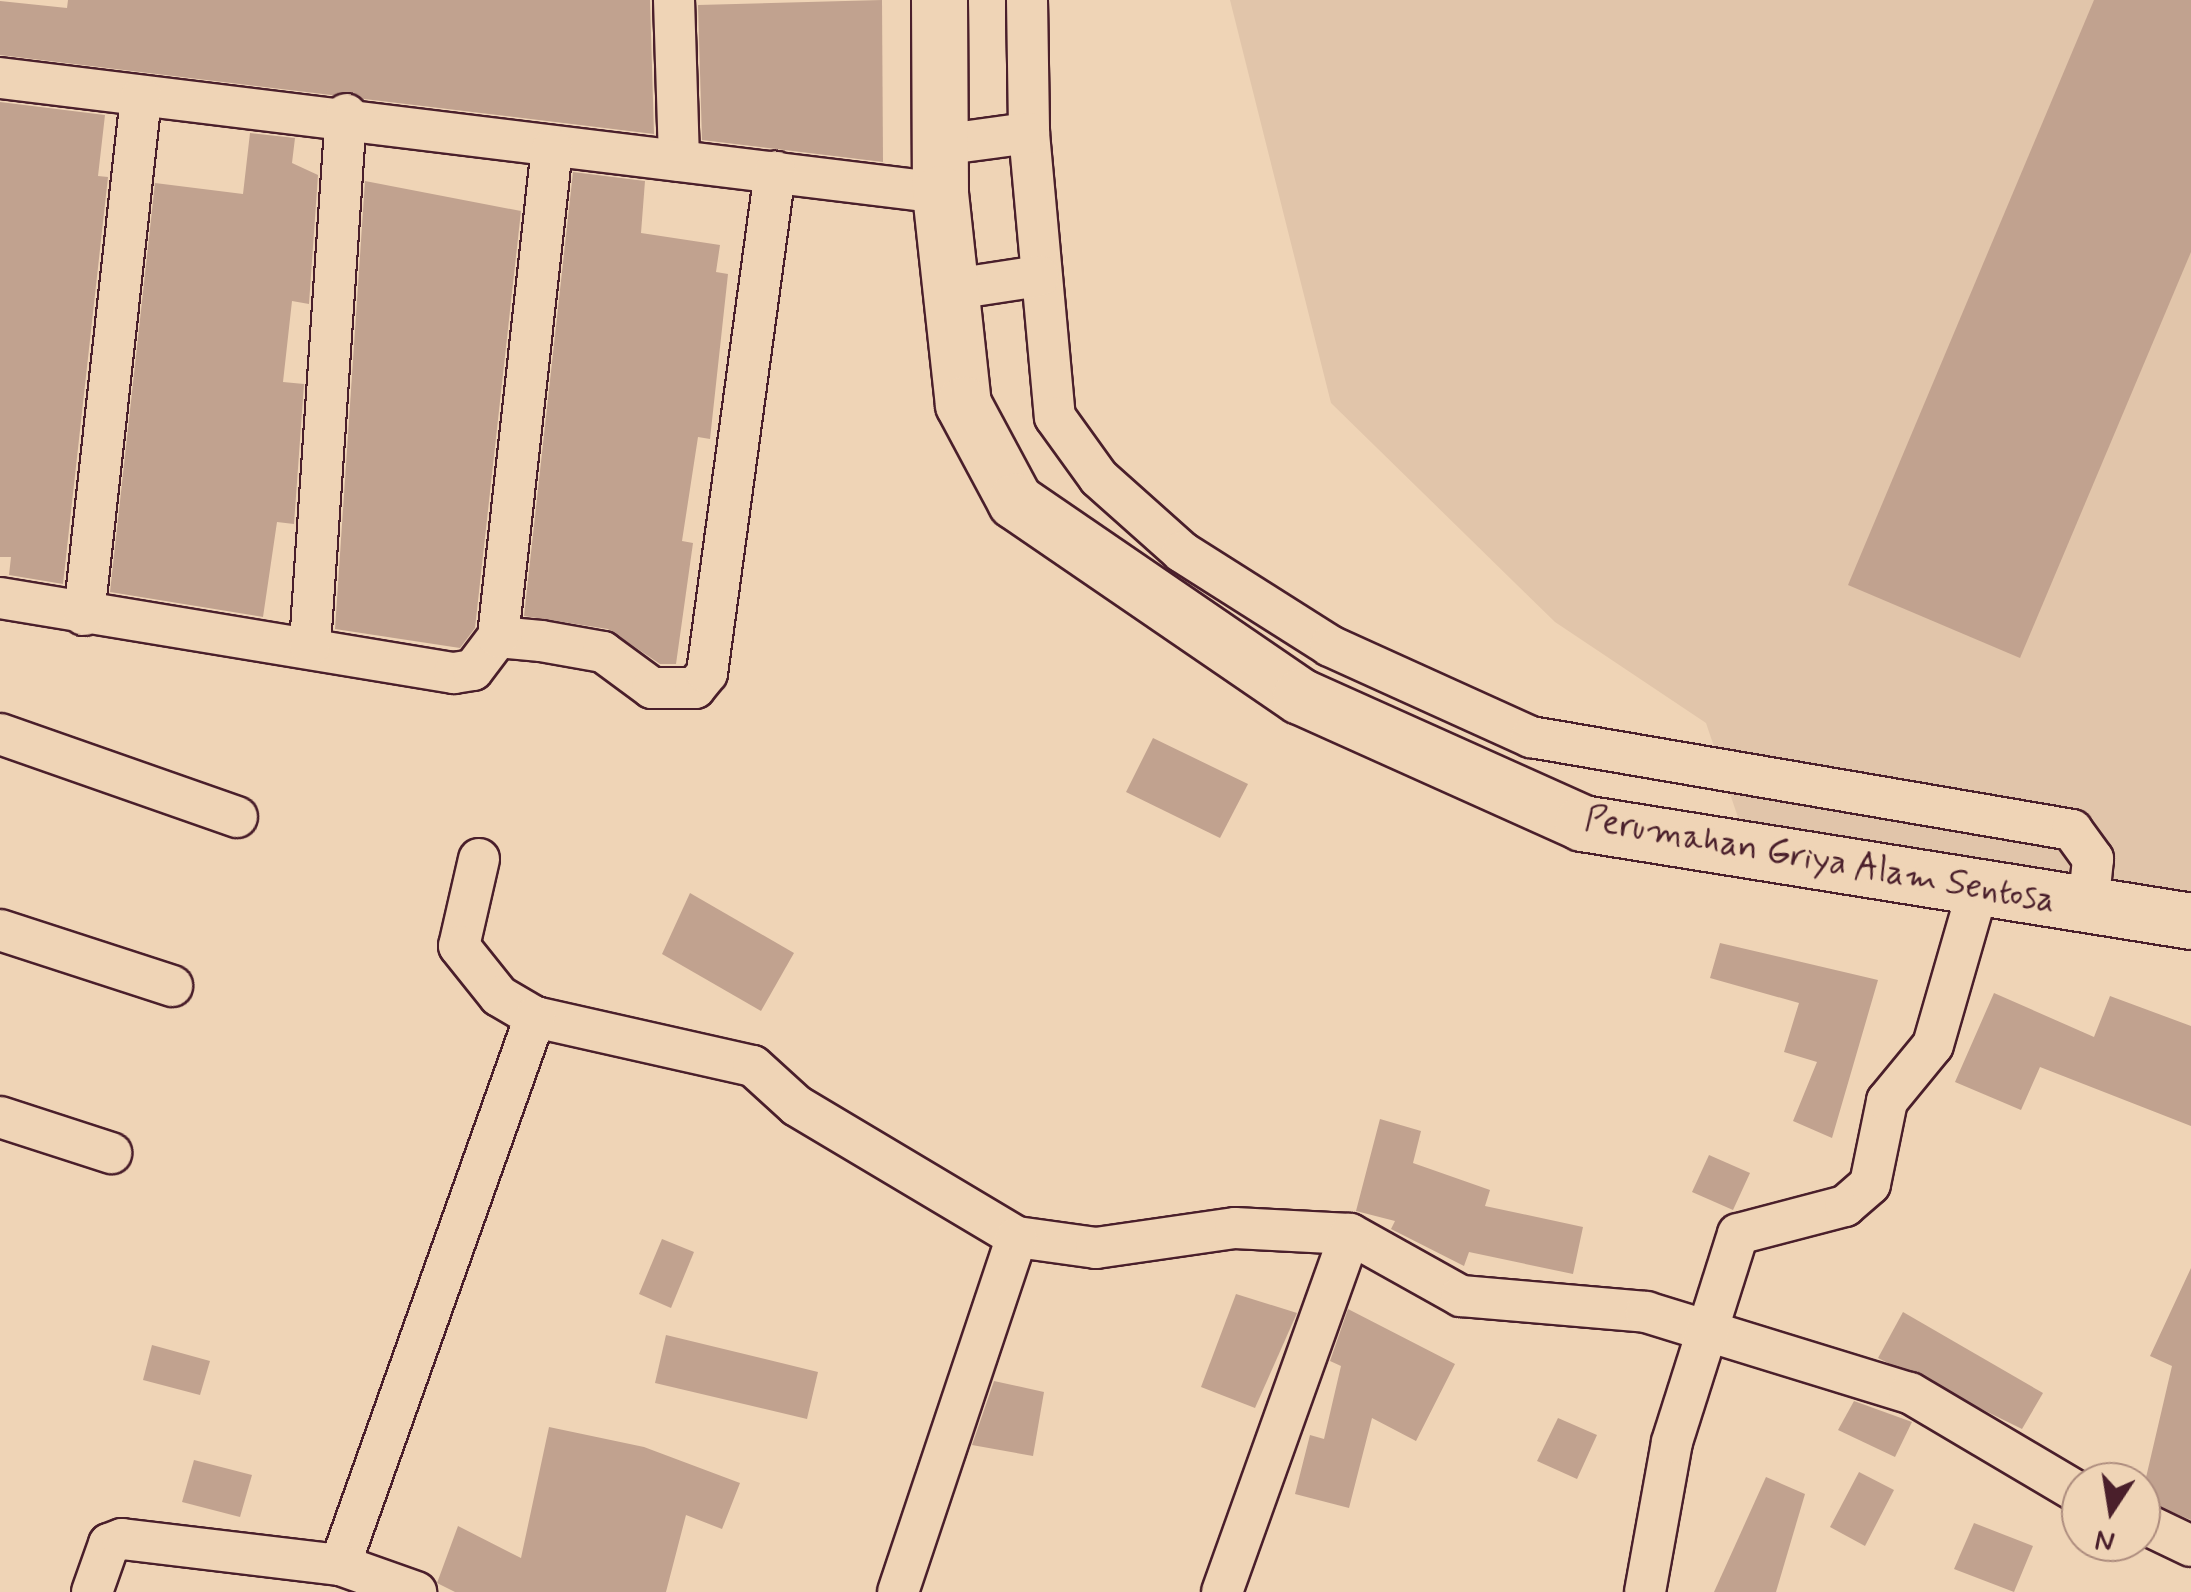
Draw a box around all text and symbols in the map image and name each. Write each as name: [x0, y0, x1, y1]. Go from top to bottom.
street label: Perumahan Griya Alam Sentosa: [1577, 797, 2063, 923]
north arrow: [2061, 1462, 2161, 1562]
text: N: [2092, 1520, 2118, 1560]

